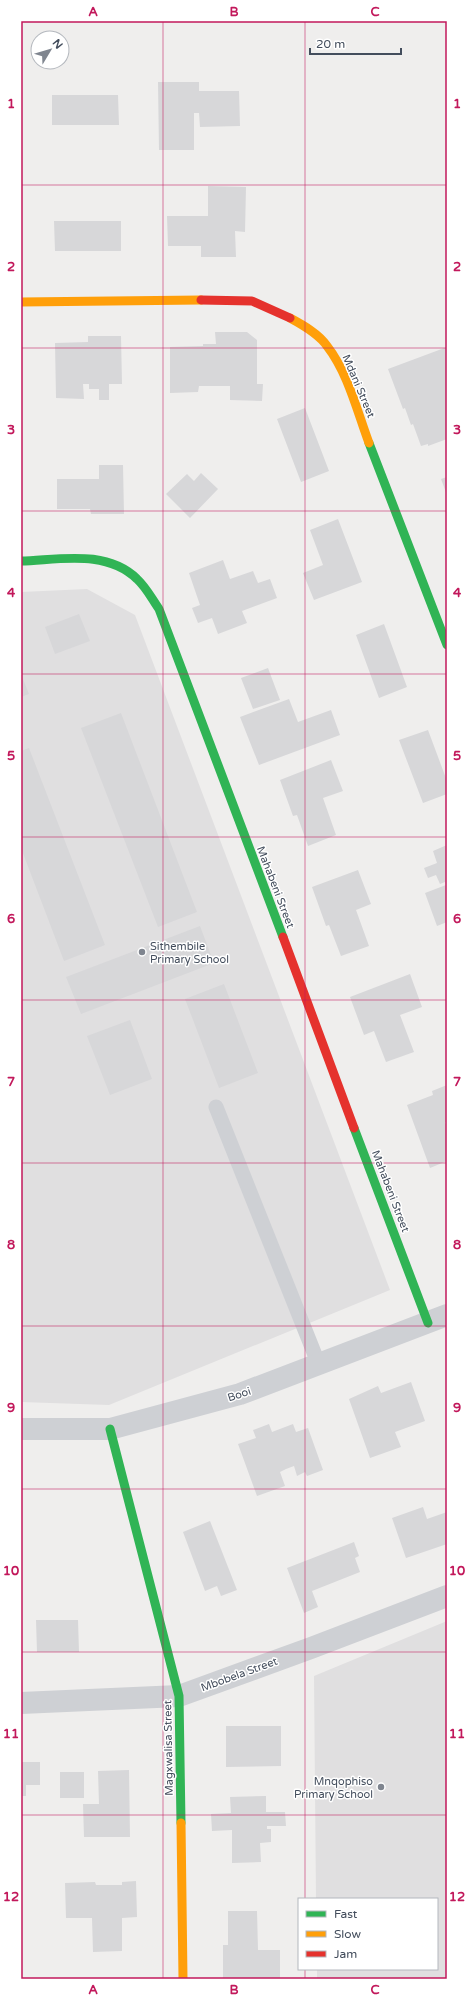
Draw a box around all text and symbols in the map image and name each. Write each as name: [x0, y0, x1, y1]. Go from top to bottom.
text: A: [88, 4, 98, 20]
text: B: [229, 4, 239, 20]
text: C: [370, 4, 380, 20]
north arrow: [30, 30, 70, 70]
scale bar: [310, 30, 401, 56]
text: N: [50, 37, 65, 52]
text: 20 m: [316, 37, 345, 51]
text: 1: [7, 96, 15, 112]
text: 1: [453, 96, 461, 112]
text: 2: [7, 259, 15, 275]
text: 2: [453, 259, 461, 275]
street label: Mdani Street: [339, 353, 378, 420]
text: 3: [7, 422, 15, 438]
text: 3: [453, 422, 461, 438]
text: 4: [7, 585, 16, 601]
text: 4: [453, 585, 462, 601]
text: 5: [7, 748, 15, 764]
text: 5: [453, 748, 461, 764]
street label: Mahabeni Street: [254, 844, 297, 930]
text: 6: [7, 911, 15, 927]
text: 6: [453, 911, 461, 927]
place label: Sithembile Primary School: [150, 940, 229, 966]
marker: Sithembile Primary School: [137, 947, 147, 957]
text: 7: [7, 1074, 15, 1090]
text: 7: [453, 1074, 461, 1090]
street label: Mahabeni Street: [369, 1148, 412, 1234]
text: 8: [7, 1237, 15, 1253]
text: 8: [453, 1237, 461, 1253]
street label: Booi: [226, 1385, 252, 1404]
text: 9: [7, 1400, 15, 1416]
text: 9: [453, 1400, 461, 1416]
text: 10: [3, 1563, 19, 1579]
text: 10: [449, 1563, 465, 1579]
street label: Mbobela Street: [199, 1655, 279, 1694]
street label: Magxwalisa Street: [161, 1700, 176, 1796]
text: 11: [3, 1726, 19, 1742]
text: 11: [449, 1726, 465, 1742]
place label: Mnqophiso Primary School: [294, 1775, 373, 1801]
marker: Mnqophiso Primary School: [376, 1782, 386, 1792]
text: 12: [3, 1889, 19, 1905]
text: 12: [449, 1889, 465, 1905]
legend: [298, 1898, 438, 1970]
text: Fast: [334, 1907, 358, 1921]
text: Slow: [334, 1927, 361, 1941]
text: Jam: [334, 1947, 357, 1961]
text: A: [88, 1982, 98, 1998]
text: B: [229, 1982, 239, 1998]
text: C: [370, 1982, 380, 1998]

